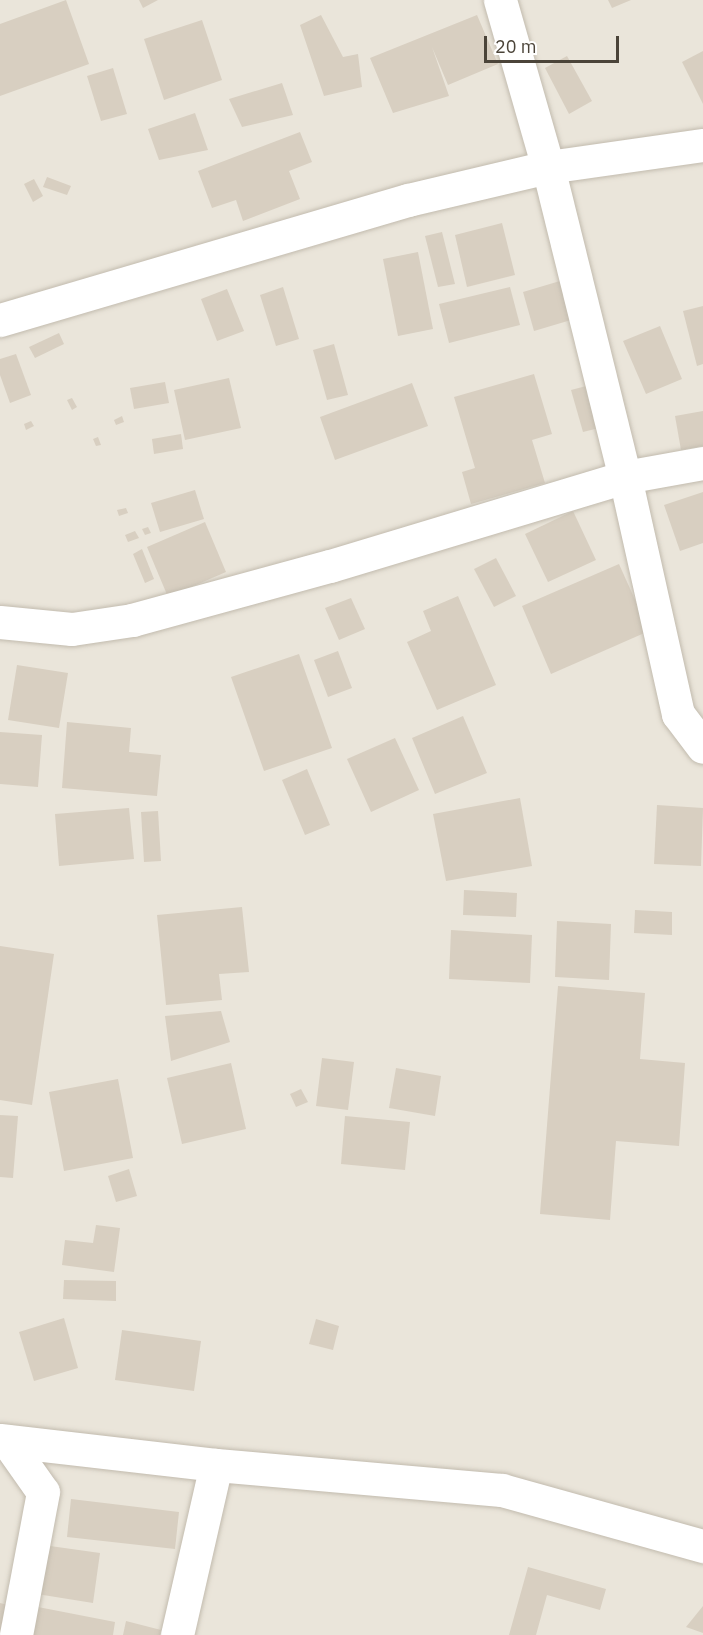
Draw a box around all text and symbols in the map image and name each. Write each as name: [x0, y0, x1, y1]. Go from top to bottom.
scale bar: [487, 24, 622, 62]
text: 20 m: [495, 35, 537, 58]

